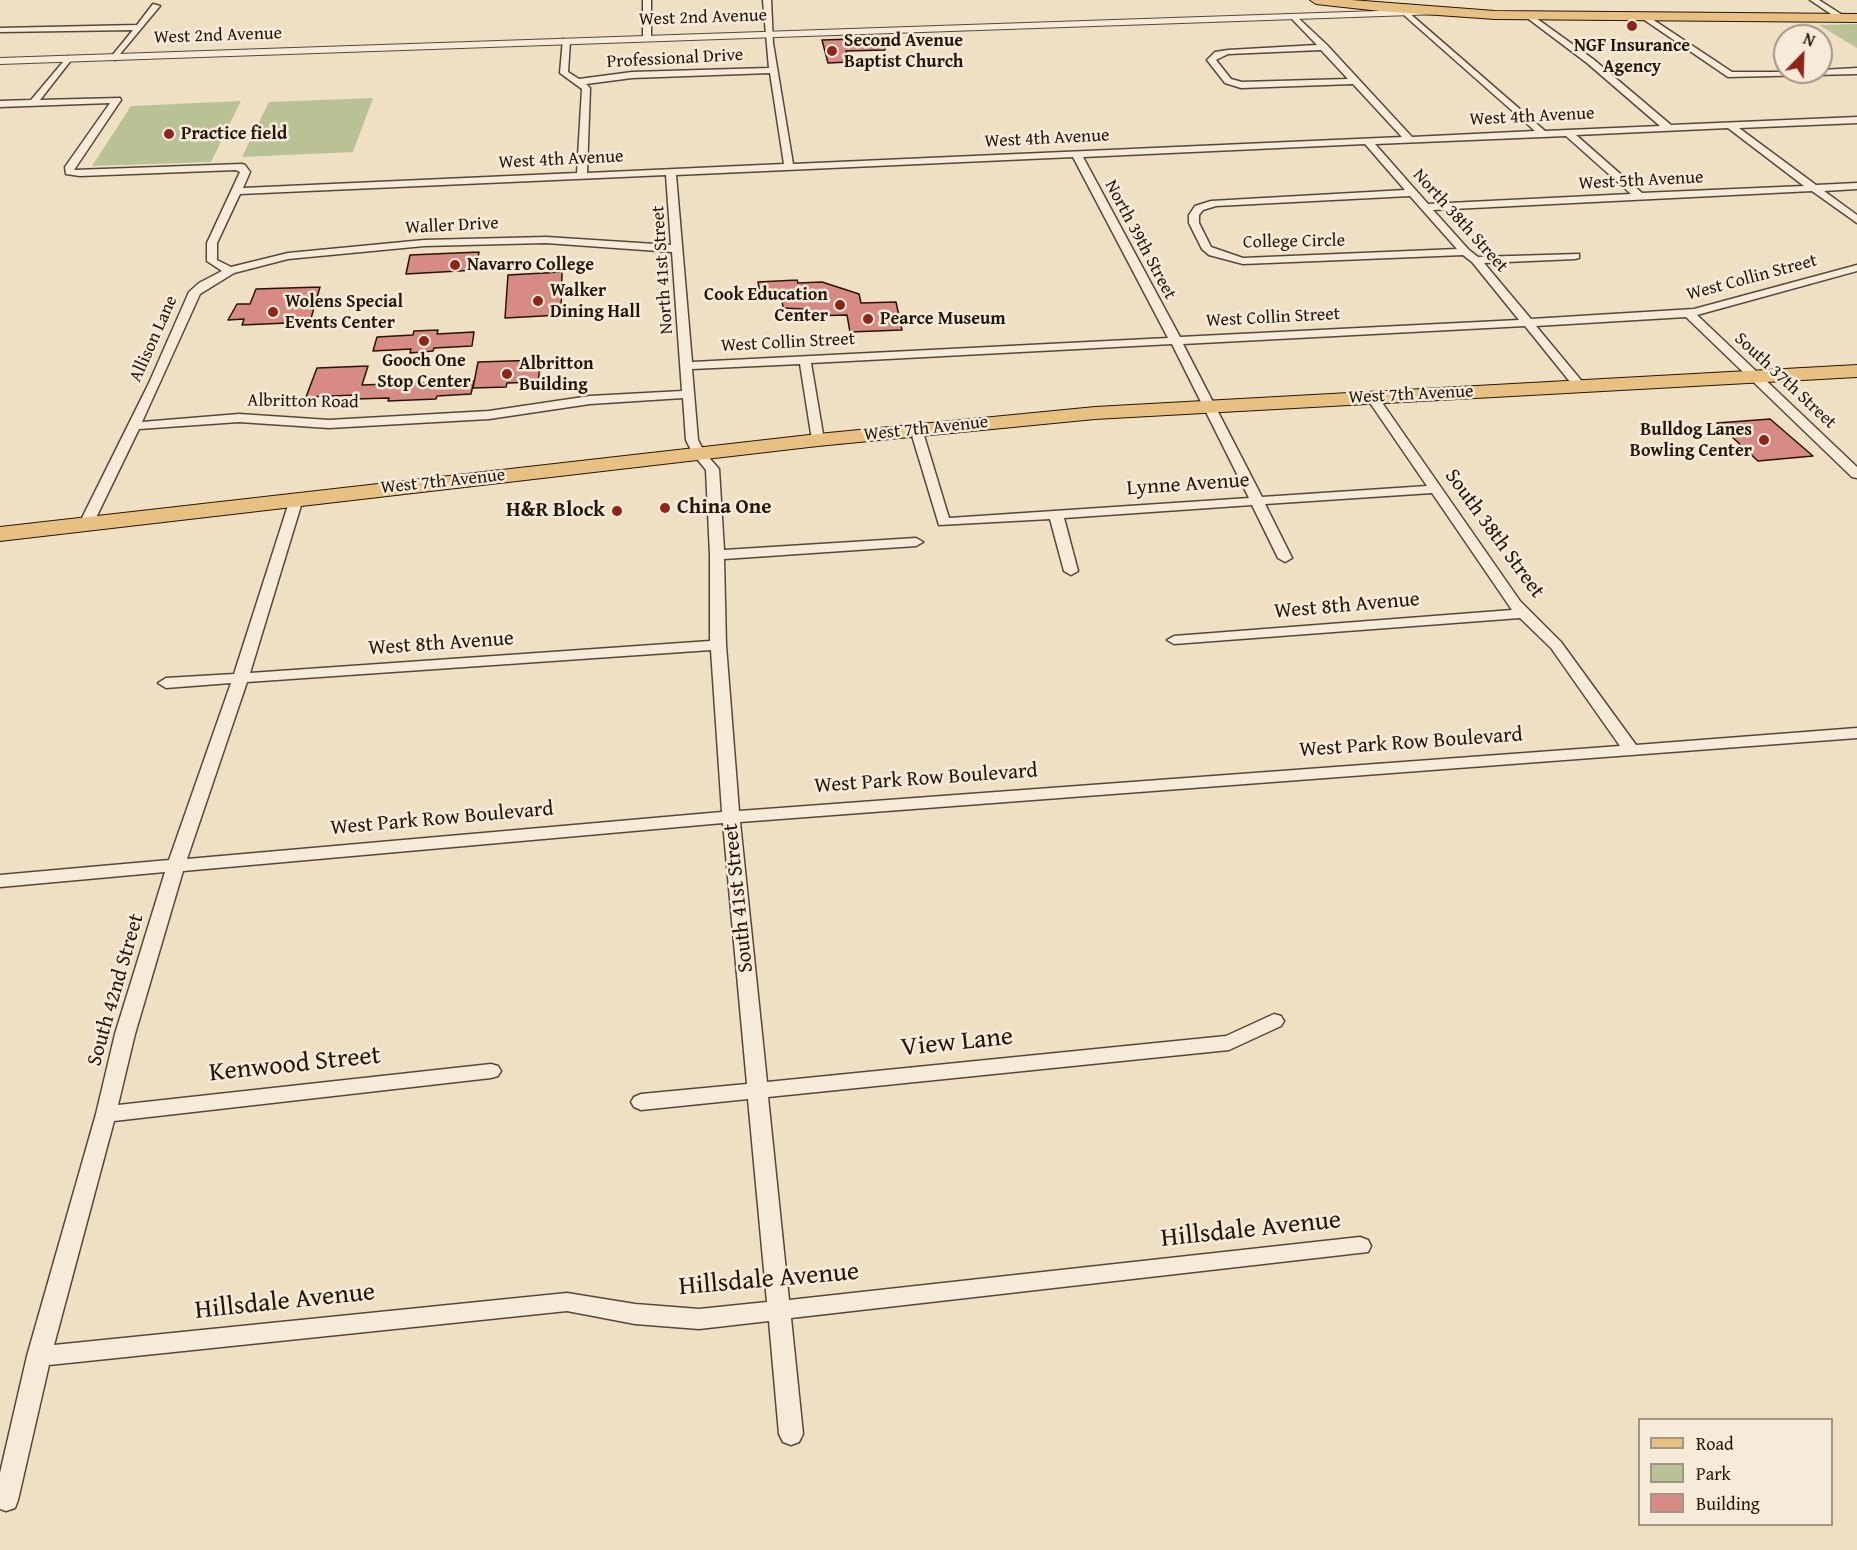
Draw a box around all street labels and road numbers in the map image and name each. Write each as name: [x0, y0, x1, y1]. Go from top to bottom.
street label: West 2nd Avenue: [639, 5, 767, 31]
street label: West 2nd Avenue: [154, 23, 282, 49]
street label: Professional Drive: [606, 45, 744, 73]
street label: West 4th Avenue: [1469, 103, 1595, 131]
street label: West 4th Avenue: [984, 125, 1110, 153]
street label: West 4th Avenue: [498, 146, 624, 174]
street label: North 38th Street: [1408, 165, 1512, 277]
street label: West 5th Avenue: [1578, 167, 1704, 195]
street label: North 39th Street: [1099, 177, 1181, 303]
street label: North 41st Street: [648, 205, 678, 335]
street label: Waller Drive: [405, 213, 499, 239]
street label: College Circle: [1243, 230, 1345, 254]
street label: West Collin Street: [1684, 250, 1820, 306]
street label: Allison Lane: [125, 292, 183, 386]
street label: West Collin Street: [1205, 304, 1341, 332]
street label: South 37th Street: [1730, 328, 1840, 434]
street label: West Collin Street: [720, 329, 856, 357]
street label: West 7th Avenue: [1348, 381, 1474, 409]
street label: Albritton Road: [247, 390, 359, 414]
street label: West 7th Avenue: [863, 412, 989, 446]
street label: West 7th Avenue: [380, 465, 506, 499]
street label: South 38th Street: [1439, 465, 1549, 603]
street label: Lynne Avenue: [1126, 468, 1250, 502]
street label: West 8th Avenue: [1273, 587, 1421, 625]
street label: West 8th Avenue: [367, 626, 515, 662]
street label: West Park Row Boulevard: [1298, 723, 1524, 763]
street label: West Park Row Boulevard: [813, 759, 1039, 799]
street label: West Park Row Boulevard: [329, 797, 555, 841]
street label: South 41st Street: [719, 822, 759, 974]
street label: South 42nd Street: [82, 911, 150, 1069]
street label: View Lane: [899, 1022, 1015, 1064]
street label: Kenwood Street: [208, 1040, 382, 1090]
street label: Hillsdale Avenue: [1159, 1205, 1343, 1255]
street label: Hillsdale Avenue: [678, 1257, 860, 1303]
street label: Hillsdale Avenue: [193, 1277, 377, 1327]

